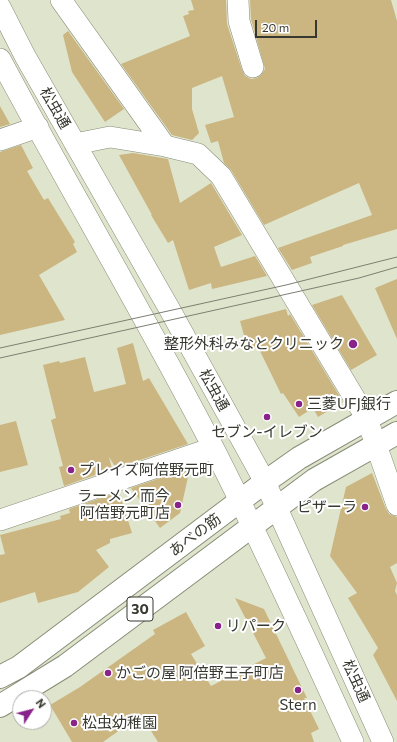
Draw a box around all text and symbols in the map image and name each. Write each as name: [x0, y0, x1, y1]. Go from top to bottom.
scale bar: [257, 12, 319, 38]
text: 20 m: [262, 20, 289, 34]
street label: 松虫通: [36, 84, 74, 132]
place label: 整形外科みなとクリニック: [164, 335, 344, 353]
marker: 整形外科みなとクリニック: [347, 338, 359, 350]
street label: 松虫通: [195, 366, 233, 414]
place label: 三菱UFJ銀行: [307, 395, 391, 413]
marker: 三菱UFJ銀行: [294, 399, 304, 409]
marker: セブン-イレブン: [262, 412, 272, 422]
place label: セブン-イレブン: [211, 423, 323, 441]
place label: プレイズ阿倍野元町: [79, 461, 214, 479]
marker: プレイズ阿倍野元町: [66, 465, 76, 475]
place label: ラーメン 而今 阿倍野元町店: [77, 487, 170, 522]
place label: ピザーラ: [297, 498, 357, 516]
marker: ラーメン 而今 阿倍野元町店: [173, 500, 183, 510]
marker: ピザーラ: [360, 502, 370, 512]
street label: あべの筋: [166, 510, 224, 560]
road number: 30: [127, 597, 153, 621]
place label: リパーク: [226, 617, 286, 635]
marker: リパーク: [213, 621, 223, 631]
street label: 松虫通: [339, 657, 373, 705]
place label: かごの屋 阿倍野王子町店: [116, 664, 284, 682]
marker: かごの屋 阿倍野王子町店: [103, 668, 113, 678]
marker: Stern: [293, 685, 303, 695]
north arrow: [12, 690, 52, 730]
text: N: [34, 696, 49, 710]
place label: Stern: [279, 696, 317, 714]
place label: 松虫幼稚園: [82, 714, 157, 732]
marker: 松虫幼稚園: [69, 718, 79, 728]

